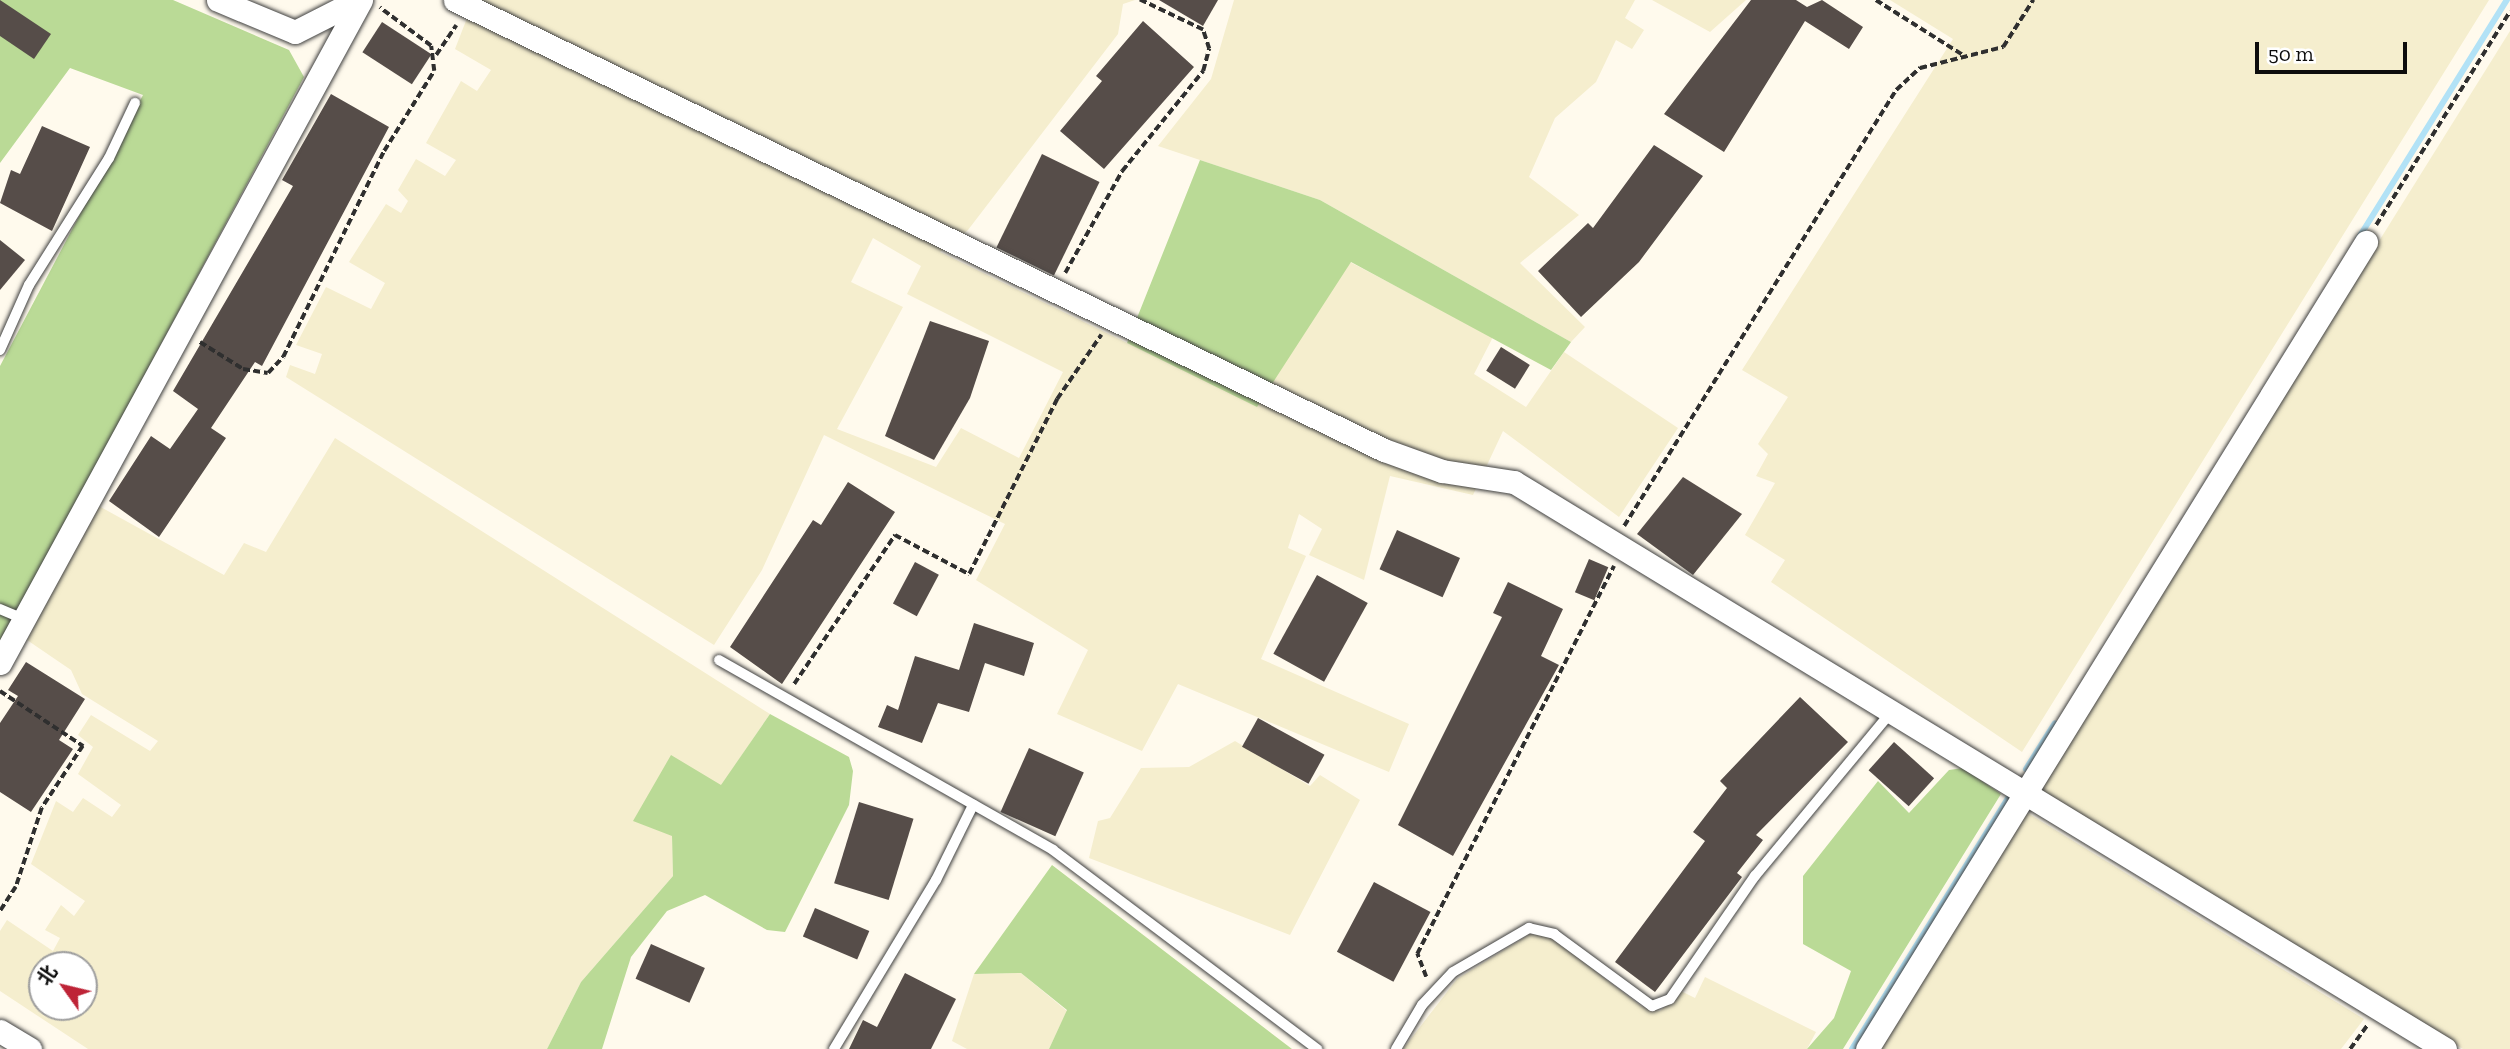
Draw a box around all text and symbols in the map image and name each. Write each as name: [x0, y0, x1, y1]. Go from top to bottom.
scale bar: [2258, 28, 2410, 72]
text: 50 m: [2268, 41, 2314, 66]
north arrow: [28, 951, 98, 1021]
text: 北: [32, 961, 62, 989]

